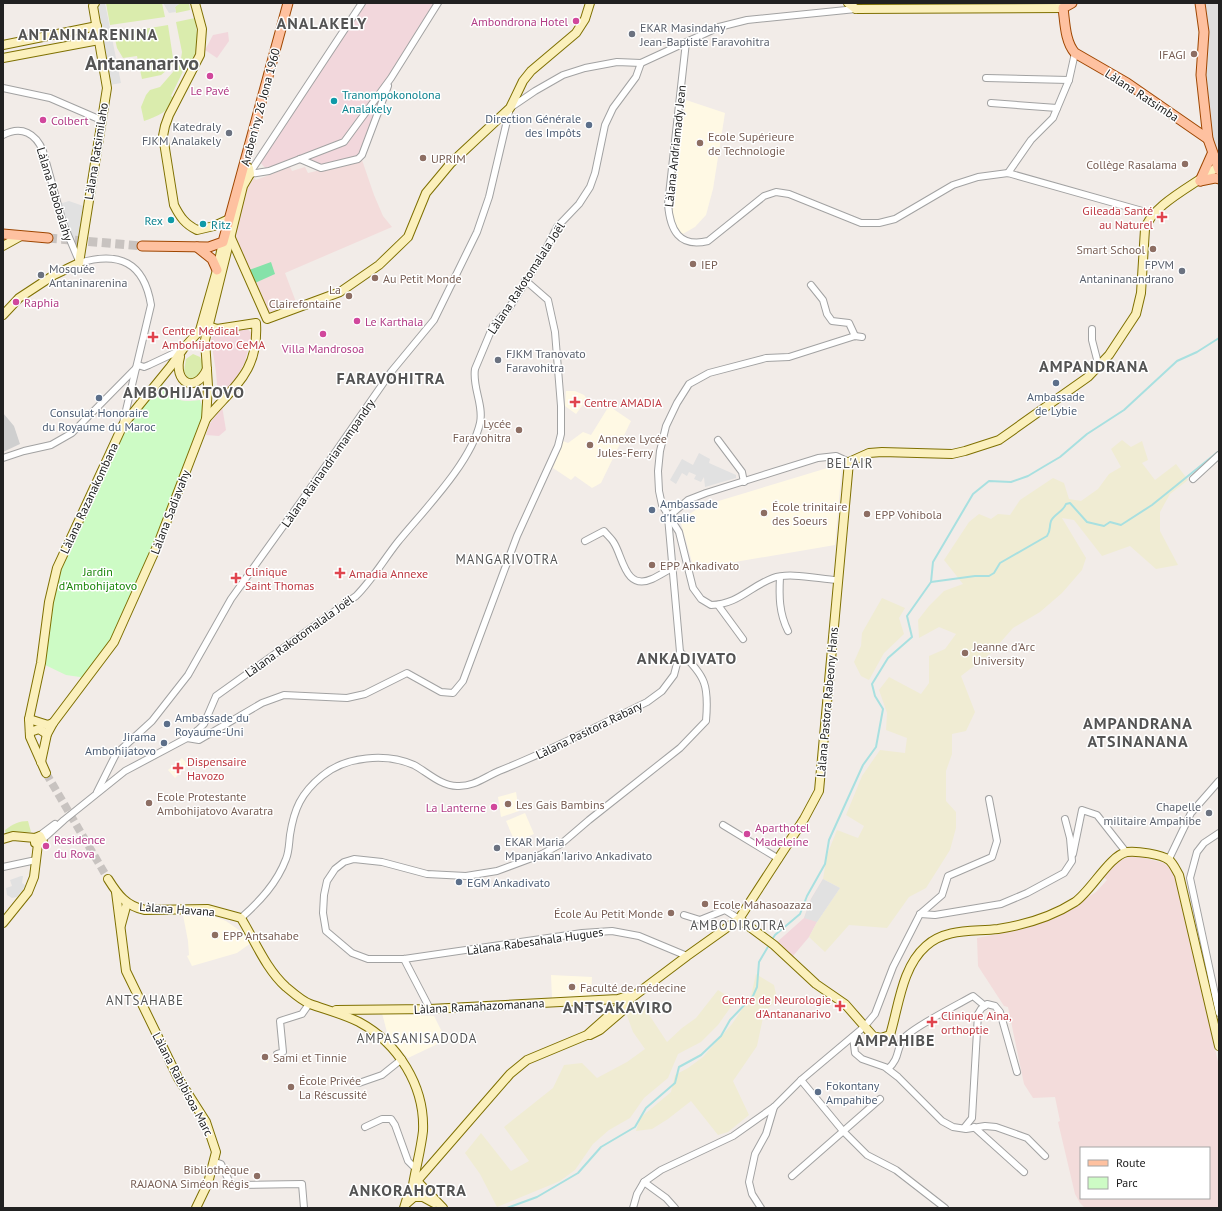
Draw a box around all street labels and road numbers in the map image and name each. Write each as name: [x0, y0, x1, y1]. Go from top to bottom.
street label: Araben'ny 26 Jona 1960: [237, 46, 283, 167]
street label: Làlana Ratsimba: [1102, 66, 1182, 124]
street label: Làlana Andriamady Jean: [661, 84, 689, 208]
street label: Làlana Ratsimilaho: [81, 101, 111, 201]
street label: Làlana Rabobalahy: [34, 145, 77, 243]
street label: Làlana Rakotomalala Joël: [484, 219, 568, 337]
street label: Làlana Rainandriamampandry: [278, 396, 378, 530]
street label: Làlana Razanakombana: [57, 440, 121, 556]
street label: Làlana Sadiavahy: [147, 467, 193, 556]
street label: Làlana Rakotomalala Joël: [242, 591, 356, 680]
street label: Làlana Pastora Rabeony Hans: [813, 626, 841, 778]
street label: Làlana Pasitora Rabary: [533, 698, 645, 762]
street label: Làlana Havana: [139, 899, 215, 919]
street label: Làlana Rabesahala Hugues: [466, 924, 604, 958]
street label: Làlana Ramahazomanana: [413, 995, 545, 1017]
street label: Làlana Rabibisoa Marc: [149, 1030, 217, 1139]

